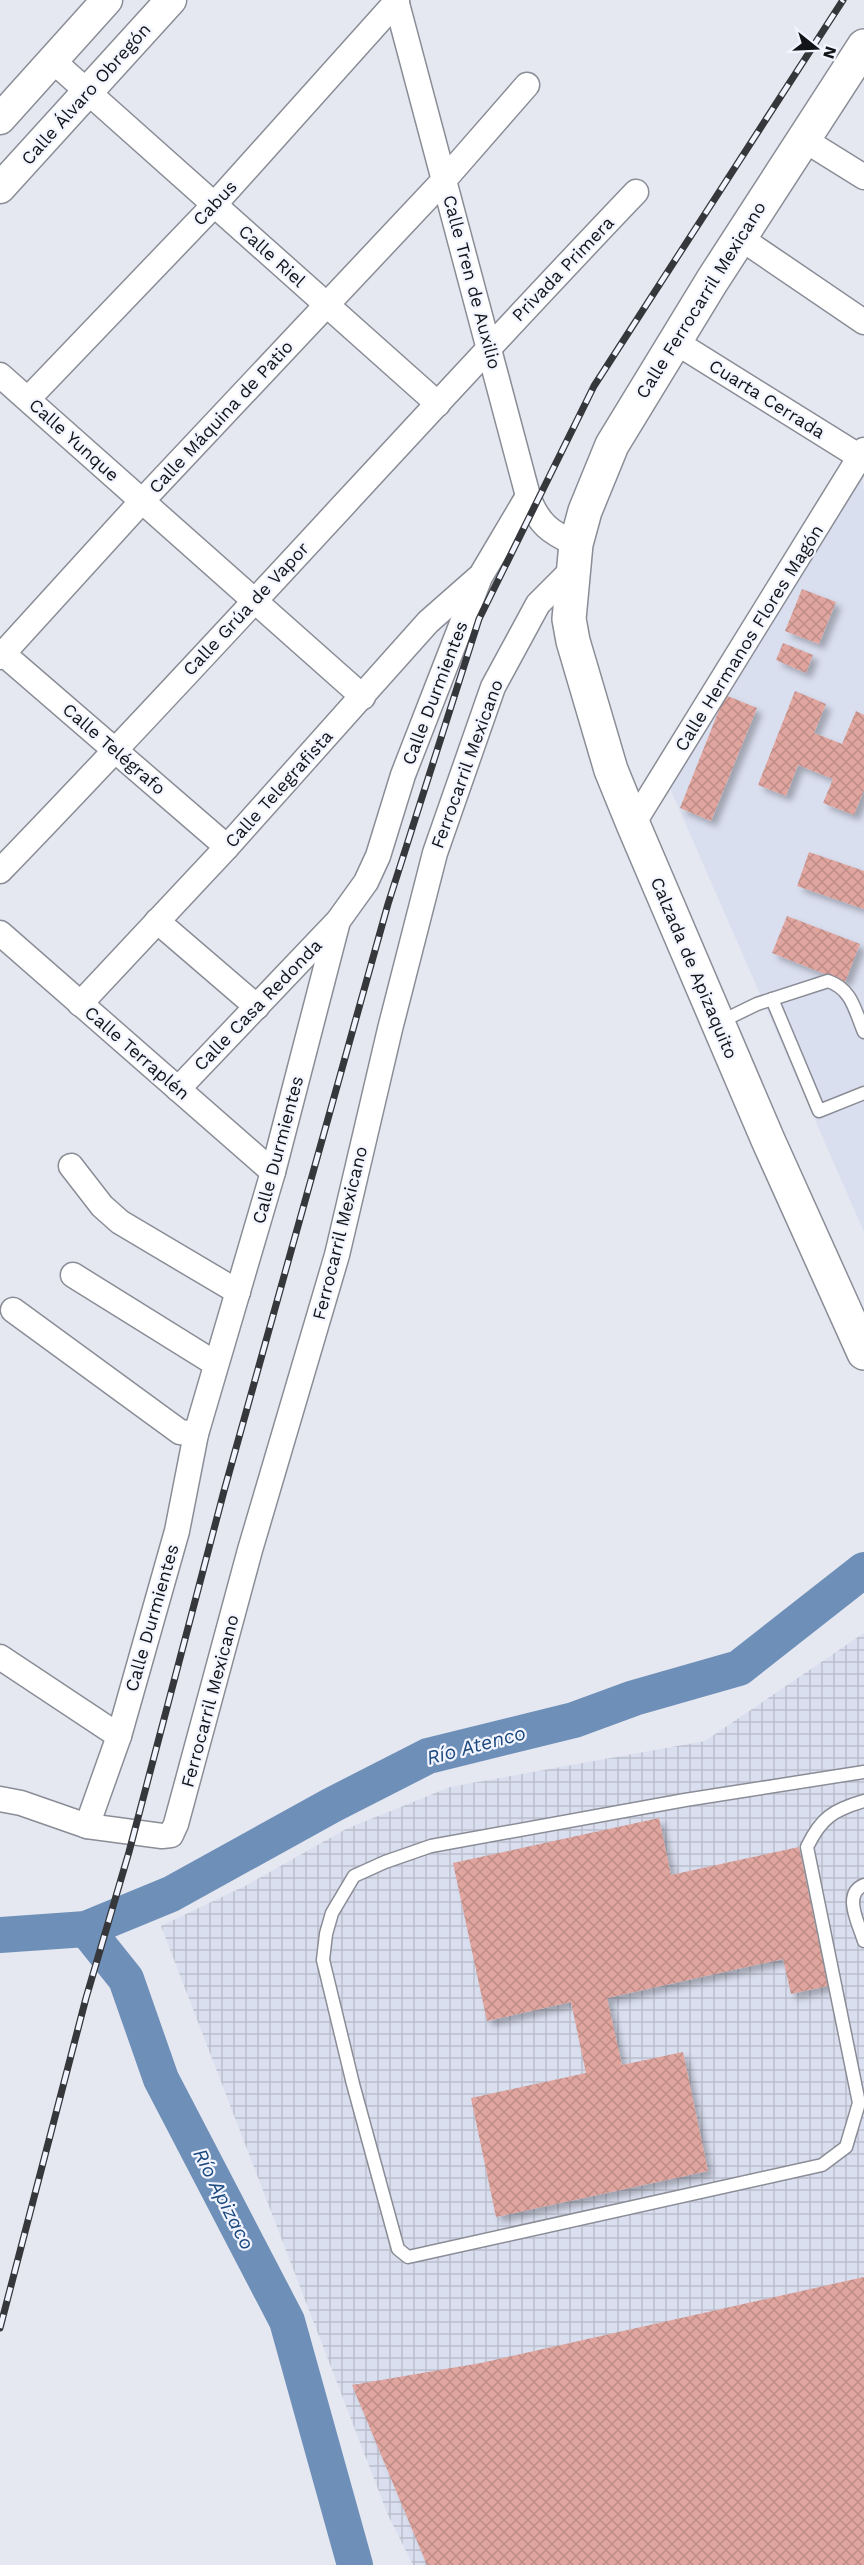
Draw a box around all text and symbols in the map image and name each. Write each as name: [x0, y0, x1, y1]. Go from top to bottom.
north arrow: [786, 18, 846, 78]
street label: Calle Álvaro Obregón: [16, 19, 155, 169]
text: N: [819, 44, 841, 61]
street label: Cabus: [188, 176, 241, 230]
street label: Calle Tren de Auxilio: [439, 193, 506, 371]
street label: Calle Ferrocarril Mexicano: [631, 197, 770, 402]
street label: Privada Primera: [507, 212, 618, 325]
street label: Calle Riel: [235, 220, 310, 291]
street label: Calle Máquina de Patio: [144, 336, 297, 498]
street label: Cuarta Cerrada: [705, 355, 829, 443]
street label: Calle Yunque: [25, 394, 124, 485]
street label: Calle Hermanos Flores Magón: [670, 521, 827, 755]
street label: Calle Grúa de Vapor: [178, 538, 313, 680]
street label: Calle Durmientes: [397, 618, 472, 768]
street label: Ferrocarril Mexicano: [426, 677, 507, 851]
street label: Calle Telégrafo: [59, 698, 170, 799]
street label: Calle Telegrafista: [220, 726, 337, 852]
street label: Calzada de Apizaquito: [647, 874, 742, 1062]
street label: Calle Casa Redonda: [189, 935, 326, 1075]
street label: Calle Terraplén: [81, 1001, 194, 1104]
street label: Calle Durmientes: [248, 1074, 307, 1226]
street label: Ferrocarril Mexicano: [308, 1144, 371, 1322]
street label: Calle Durmientes: [120, 1542, 183, 1694]
street label: Ferrocarril Mexicano: [176, 1612, 243, 1790]
water label: Río Atenco: [424, 1720, 528, 1770]
water label: Río Apizaco: [188, 2144, 260, 2254]

